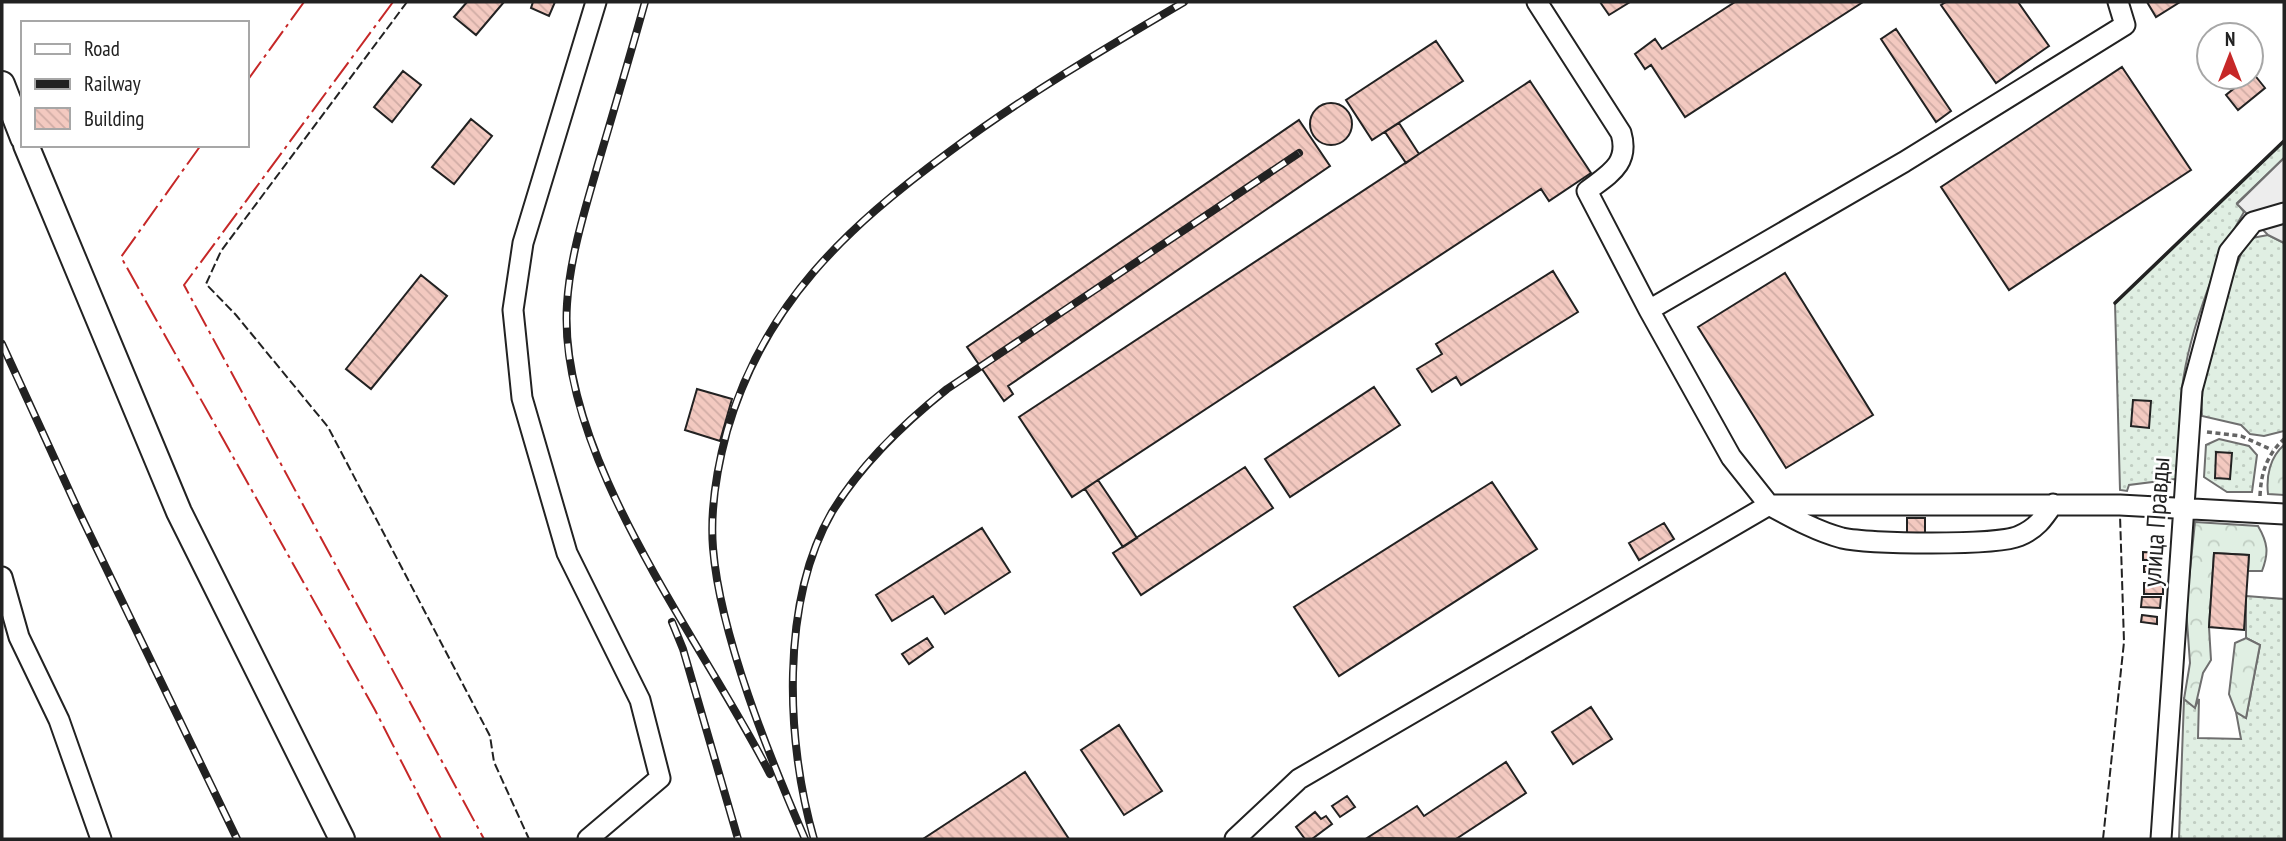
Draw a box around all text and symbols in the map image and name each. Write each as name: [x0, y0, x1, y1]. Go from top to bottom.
legend: [21, 21, 248, 147]
north arrow: [2195, 21, 2265, 91]
text: N: [2225, 27, 2235, 51]
text: Road: [84, 35, 120, 62]
text: Railway: [84, 70, 141, 97]
text: Building: [84, 105, 144, 132]
street label: улица Правды: [2135, 456, 2176, 588]

